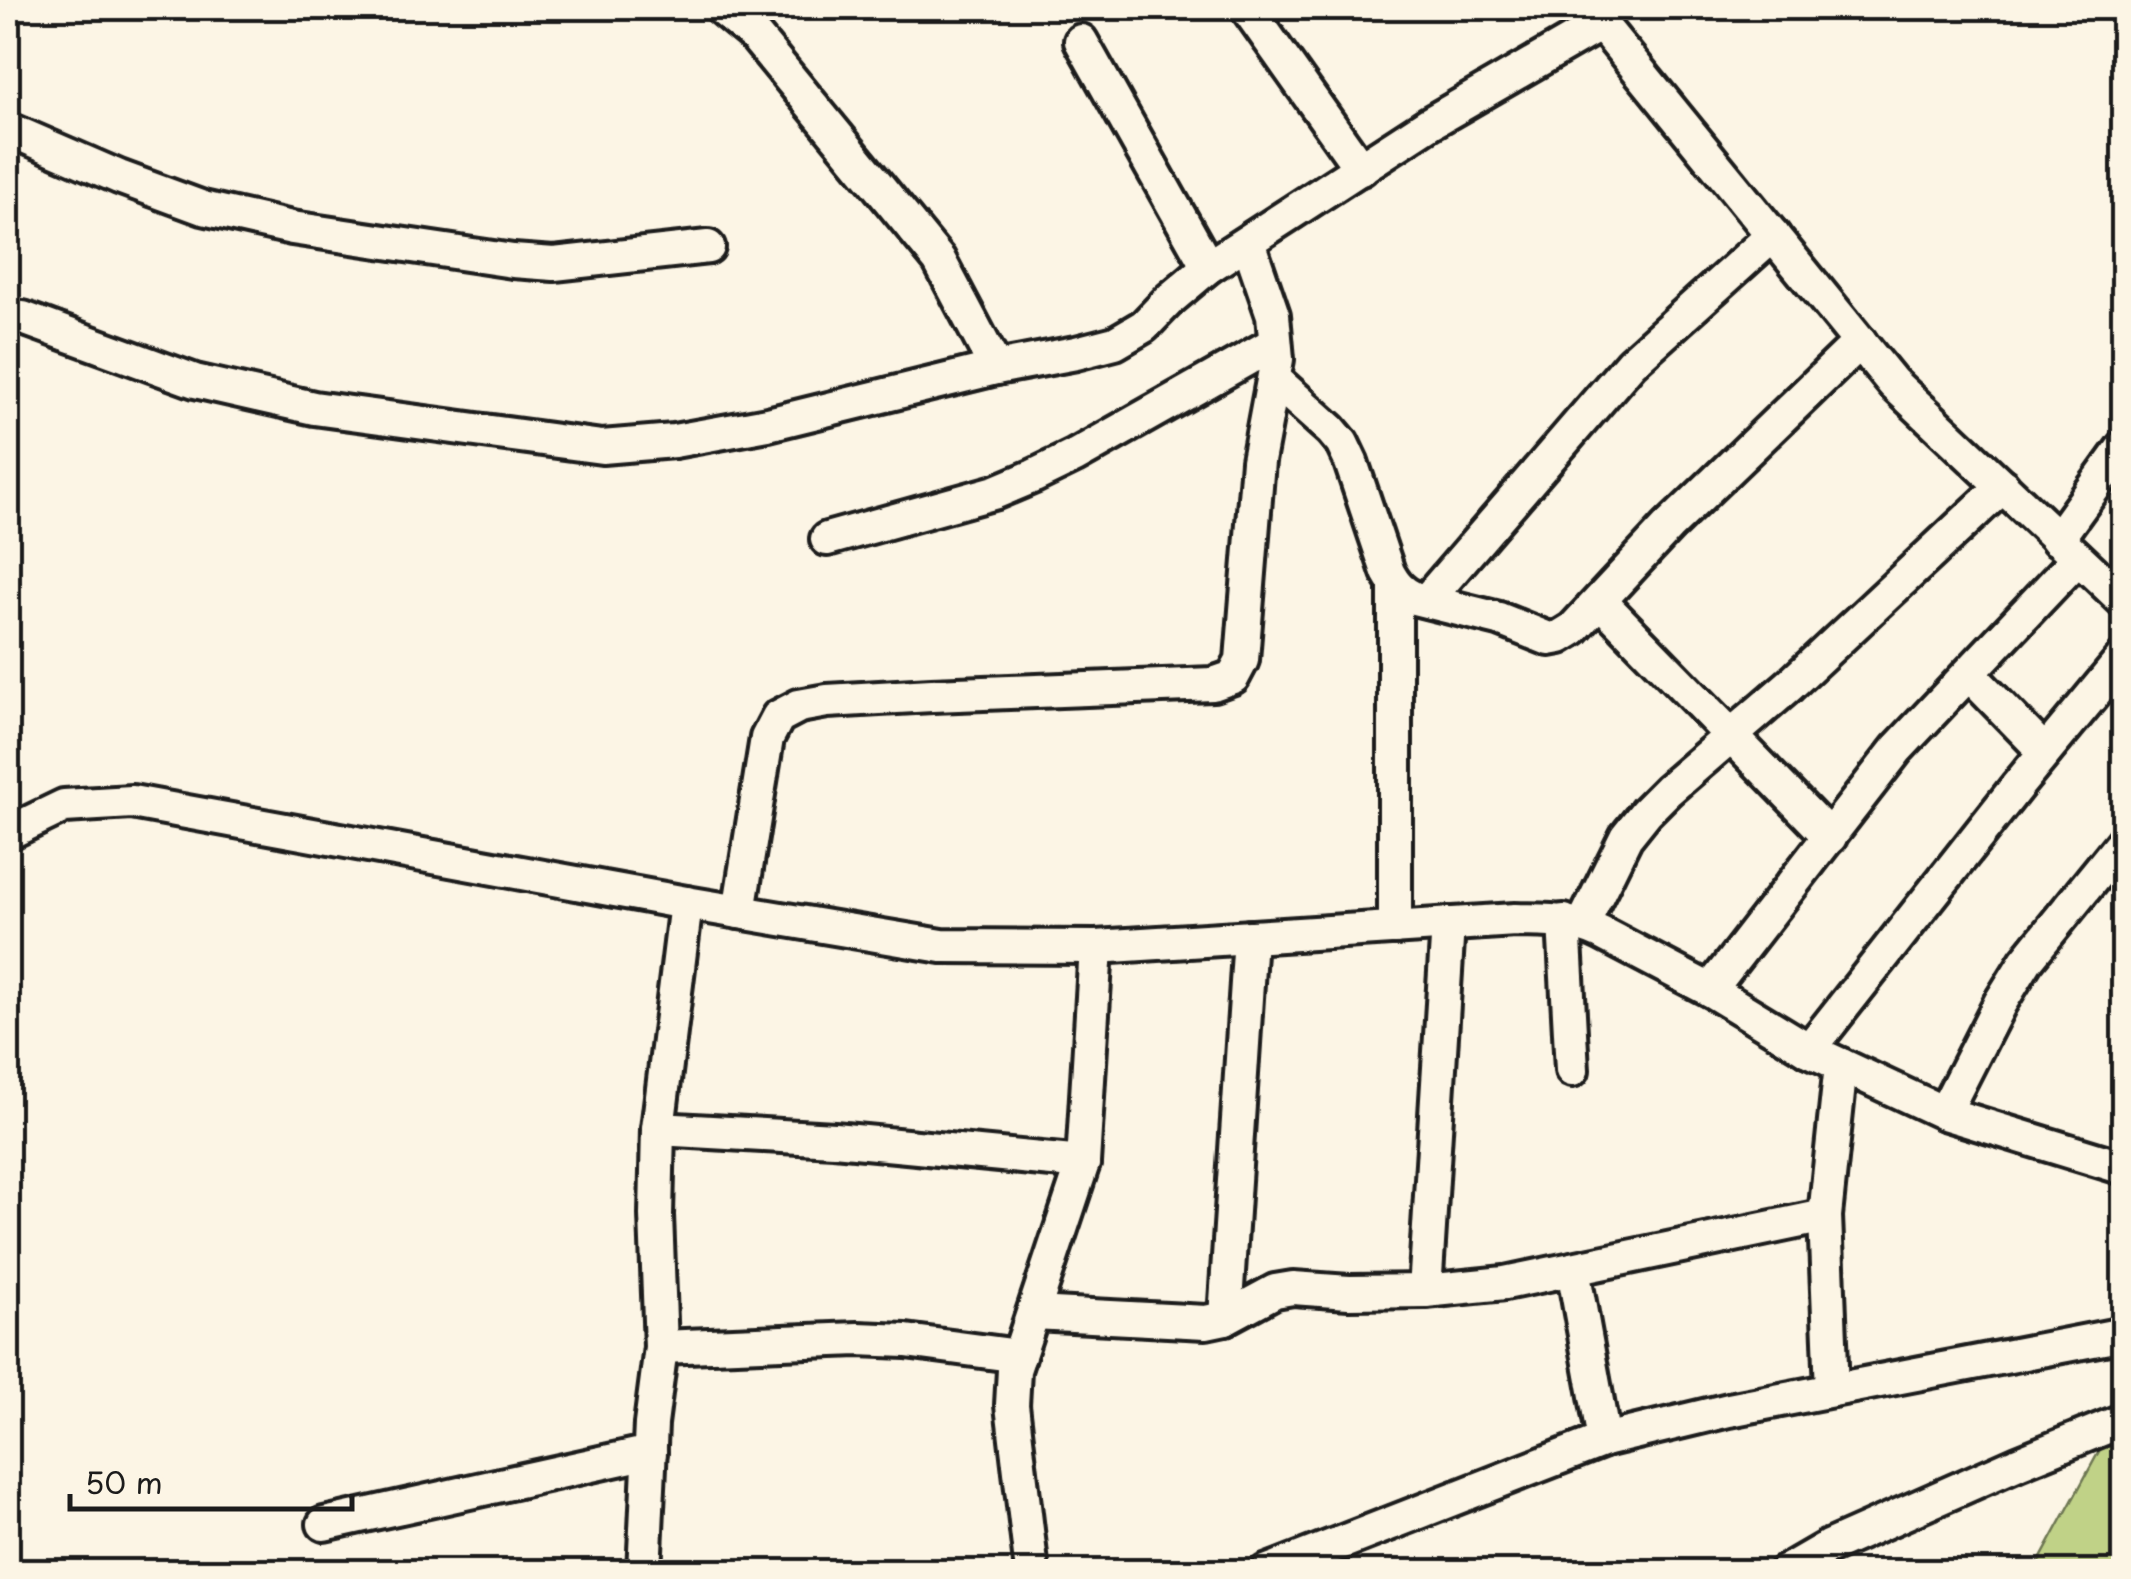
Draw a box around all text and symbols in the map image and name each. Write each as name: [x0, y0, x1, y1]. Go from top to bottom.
scale bar: [70, 1449, 352, 1511]
text: 50 m: [85, 1459, 163, 1504]

